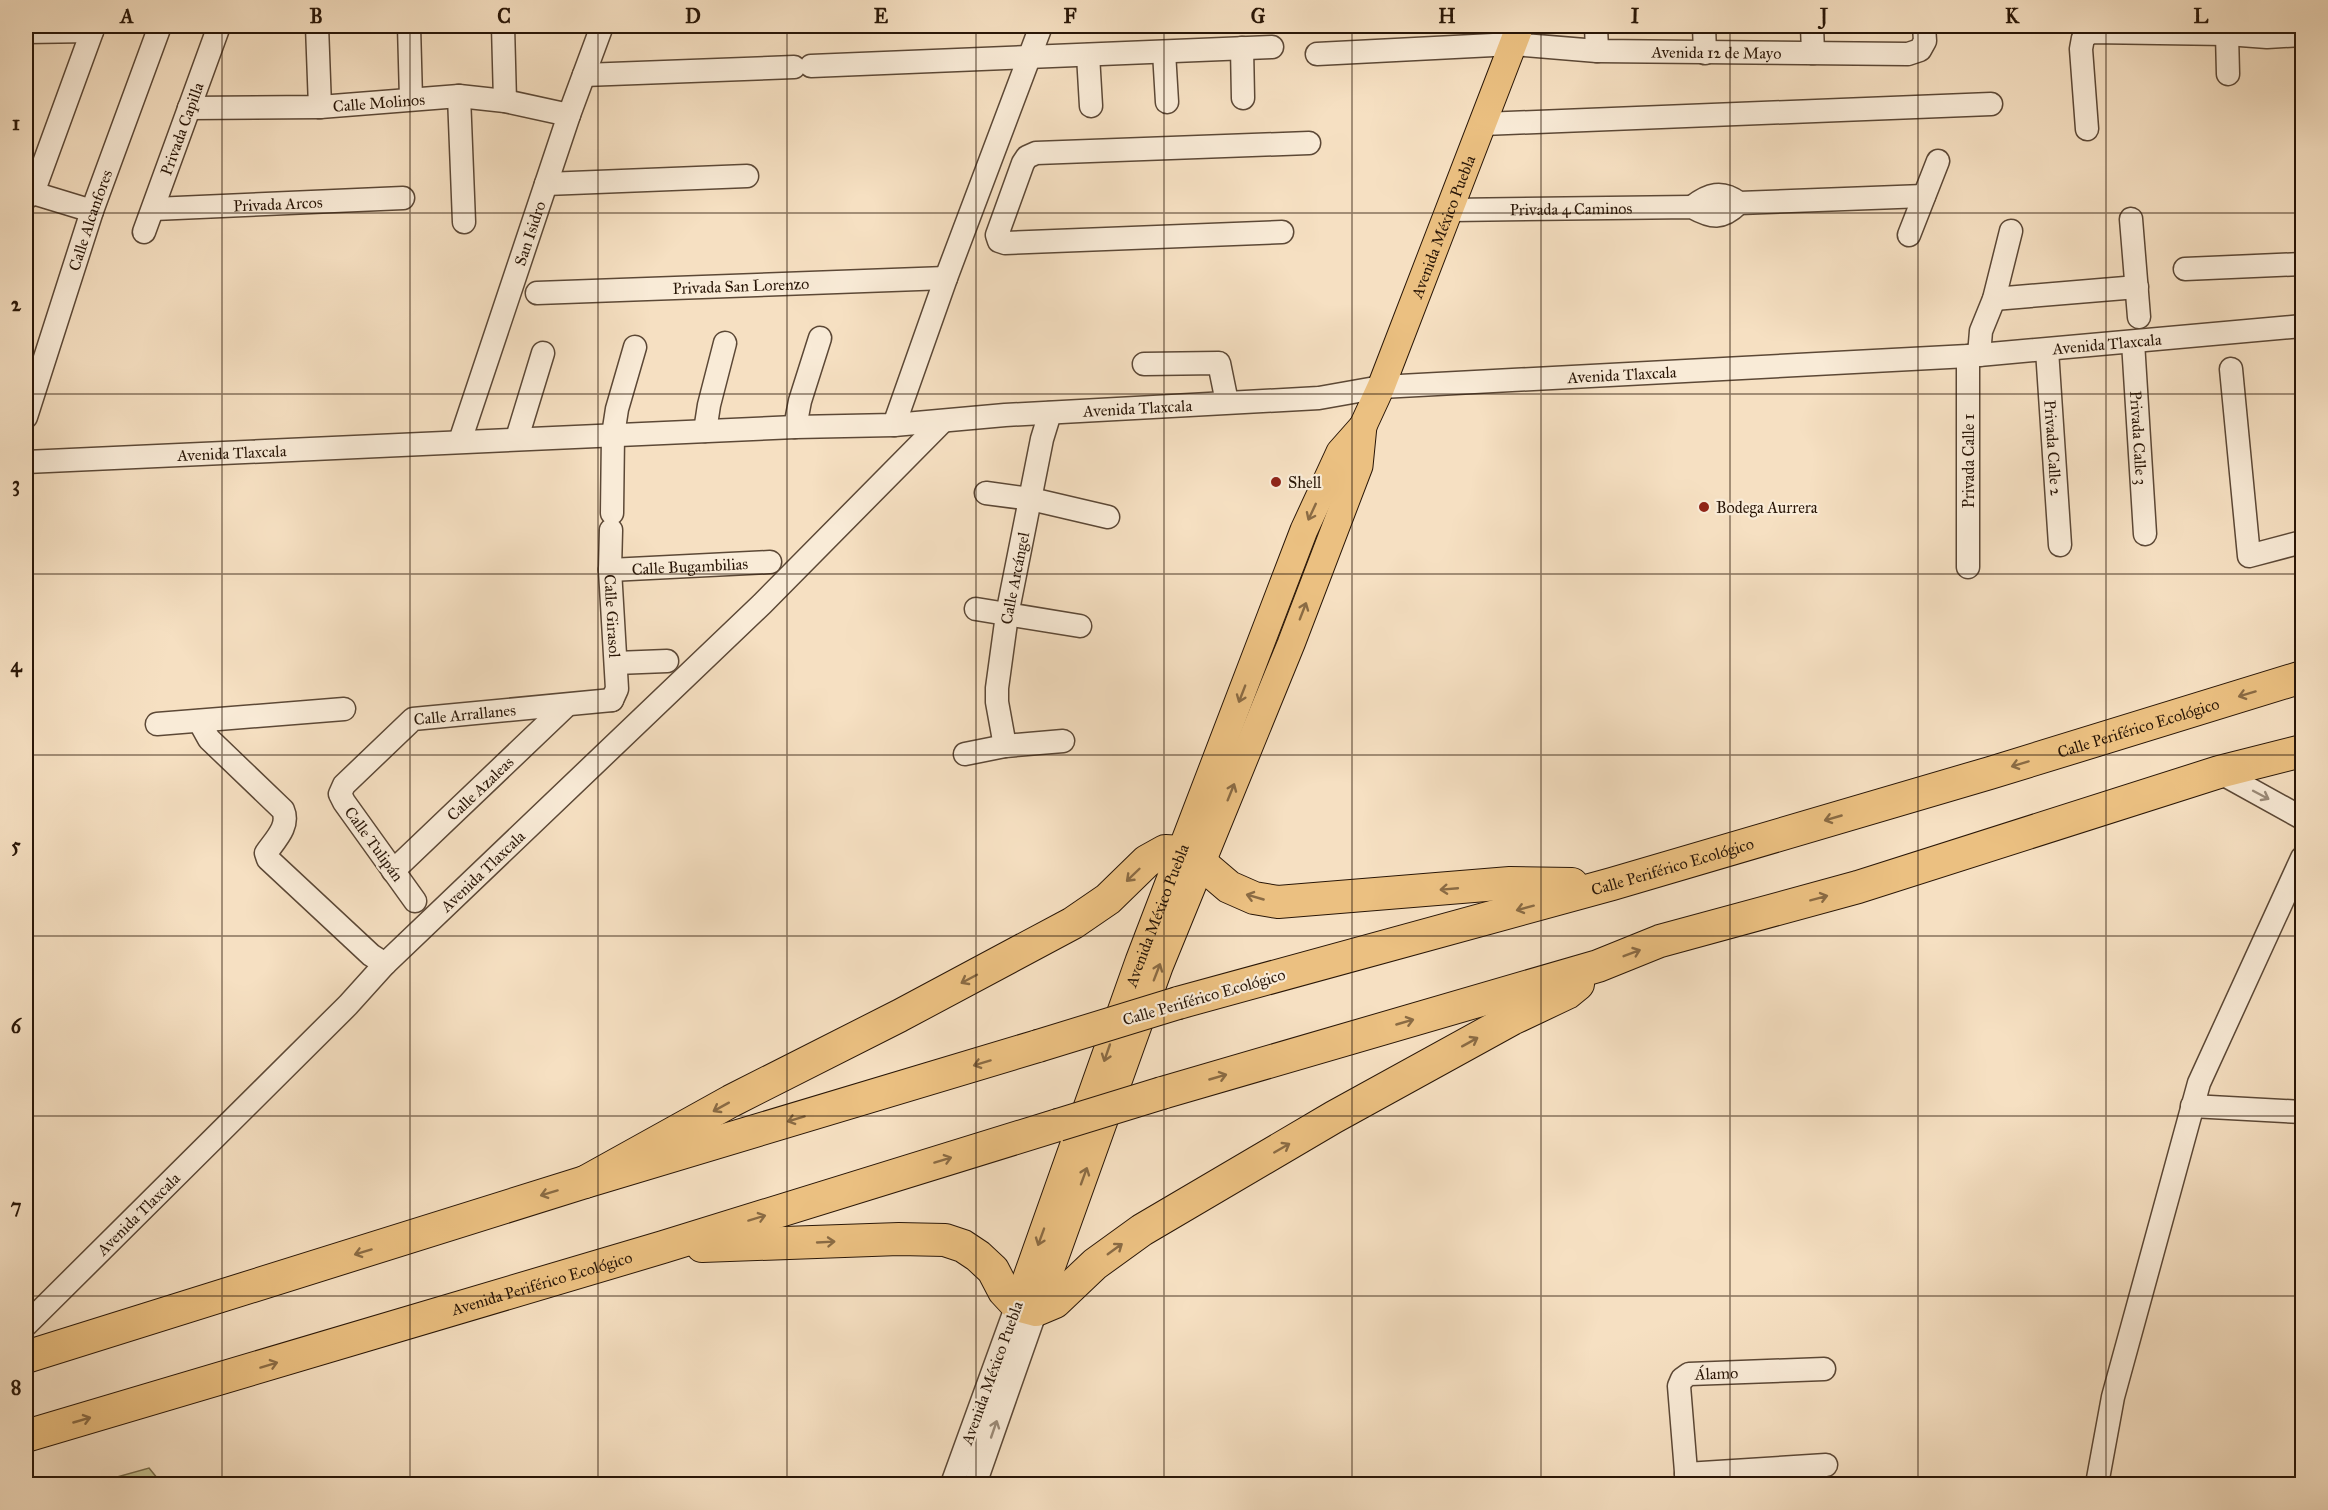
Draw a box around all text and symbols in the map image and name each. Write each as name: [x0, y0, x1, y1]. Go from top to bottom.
text: A: [118, 4, 134, 28]
text: B: [309, 4, 323, 28]
text: C: [497, 4, 511, 28]
text: D: [685, 4, 701, 28]
text: E: [874, 4, 889, 28]
text: F: [1063, 4, 1077, 28]
text: G: [1251, 4, 1266, 28]
text: H: [1438, 4, 1456, 28]
text: I: [1631, 4, 1640, 28]
text: J: [1817, 4, 1829, 30]
text: K: [2005, 4, 2020, 28]
text: L: [2194, 4, 2209, 28]
street label: Avenida 12 de Mayo: [1650, 42, 1782, 62]
street label: Privada Capilla: [156, 79, 207, 178]
street label: Calle Molinos: [332, 89, 426, 115]
text: 1: [12, 111, 20, 135]
street label: Avenida México Puebla: [1406, 152, 1479, 302]
street label: Calle Alcanfores: [64, 167, 116, 273]
street label: Privada Arcos: [233, 192, 323, 215]
street label: San Isidro: [510, 198, 549, 268]
street label: Privada 4 Caminos: [1510, 198, 1633, 219]
street label: Privada San Lorenzo: [672, 274, 810, 298]
text: 2: [11, 292, 22, 316]
street label: Avenida Tlaxcala: [2051, 329, 2162, 358]
street label: Avenida Tlaxcala: [1566, 362, 1677, 387]
street label: Privada Calle 3: [2127, 390, 2151, 486]
street label: Avenida Tlaxcala: [1081, 395, 1193, 420]
street label: Privada Calle 2: [2041, 399, 2066, 497]
street label: Privada Calle 1: [1959, 414, 1978, 508]
street label: Avenida Tlaxcala: [176, 441, 287, 465]
text: 3: [12, 472, 20, 497]
place label: Shell: [1288, 473, 1322, 492]
marker: Shell: [1269, 475, 1283, 489]
place label: Bodega Aurrera: [1716, 498, 1818, 518]
marker: Bodega Aurrera: [1697, 500, 1711, 514]
one-way arrow: [1306, 502, 1317, 520]
street label: Calle Arcángel: [996, 530, 1033, 625]
street label: Calle Bugambilias: [631, 554, 749, 578]
street label: Calle Girasol: [601, 574, 625, 659]
one-way arrow: [1299, 602, 1310, 621]
text: 4: [10, 653, 22, 678]
one-way arrow: [1235, 684, 1246, 703]
one-way arrow: [2238, 689, 2257, 700]
street label: Calle Periférico Ecológico: [2055, 694, 2221, 761]
street label: Calle Arrallanes: [413, 700, 517, 728]
street label: Calle Azaleas: [443, 752, 517, 824]
one-way arrow: [2011, 759, 2030, 770]
one-way arrow: [1226, 783, 1237, 802]
one-way arrow: [2251, 790, 2269, 801]
street label: Calle Tulipán: [341, 803, 408, 885]
one-way arrow: [1824, 813, 1843, 824]
street label: Avenida Tlaxcala: [436, 826, 529, 916]
text: 5: [11, 833, 21, 857]
street label: Calle Periférico Ecológico: [1589, 833, 1756, 899]
street label: Avenida México Puebla: [1121, 841, 1193, 990]
one-way arrow: [1125, 868, 1140, 882]
one-way arrow: [1439, 884, 1459, 895]
one-way arrow: [1246, 891, 1265, 902]
one-way arrow: [1809, 892, 1828, 903]
one-way arrow: [1515, 903, 1534, 914]
one-way arrow: [1622, 947, 1641, 958]
one-way arrow: [1153, 964, 1164, 982]
street label: Calle Periférico Ecológico: [1120, 965, 1288, 1030]
one-way arrow: [960, 974, 978, 985]
text: 6: [11, 1014, 23, 1038]
one-way arrow: [1395, 1016, 1414, 1027]
one-way arrow: [1461, 1036, 1478, 1048]
one-way arrow: [1100, 1043, 1111, 1062]
one-way arrow: [973, 1058, 992, 1069]
one-way arrow: [1208, 1071, 1227, 1082]
one-way arrow: [712, 1101, 729, 1113]
one-way arrow: [787, 1114, 806, 1125]
one-way arrow: [1273, 1141, 1290, 1153]
one-way arrow: [933, 1154, 952, 1165]
one-way arrow: [1080, 1167, 1091, 1185]
street label: Avenida Tlaxcala: [92, 1168, 184, 1260]
one-way arrow: [540, 1189, 559, 1200]
text: 7: [11, 1194, 22, 1218]
one-way arrow: [747, 1212, 766, 1223]
one-way arrow: [1035, 1227, 1046, 1246]
one-way arrow: [816, 1237, 835, 1248]
one-way arrow: [1107, 1243, 1123, 1255]
one-way arrow: [353, 1247, 372, 1258]
street label: Avenida Periférico Ecológico: [448, 1247, 634, 1319]
street label: Avenida México Puebla: [957, 1298, 1027, 1448]
one-way arrow: [259, 1359, 278, 1370]
street label: Álamo: [1693, 1363, 1739, 1383]
text: 8: [11, 1375, 21, 1399]
one-way arrow: [72, 1414, 91, 1425]
one-way arrow: [990, 1420, 1001, 1439]

